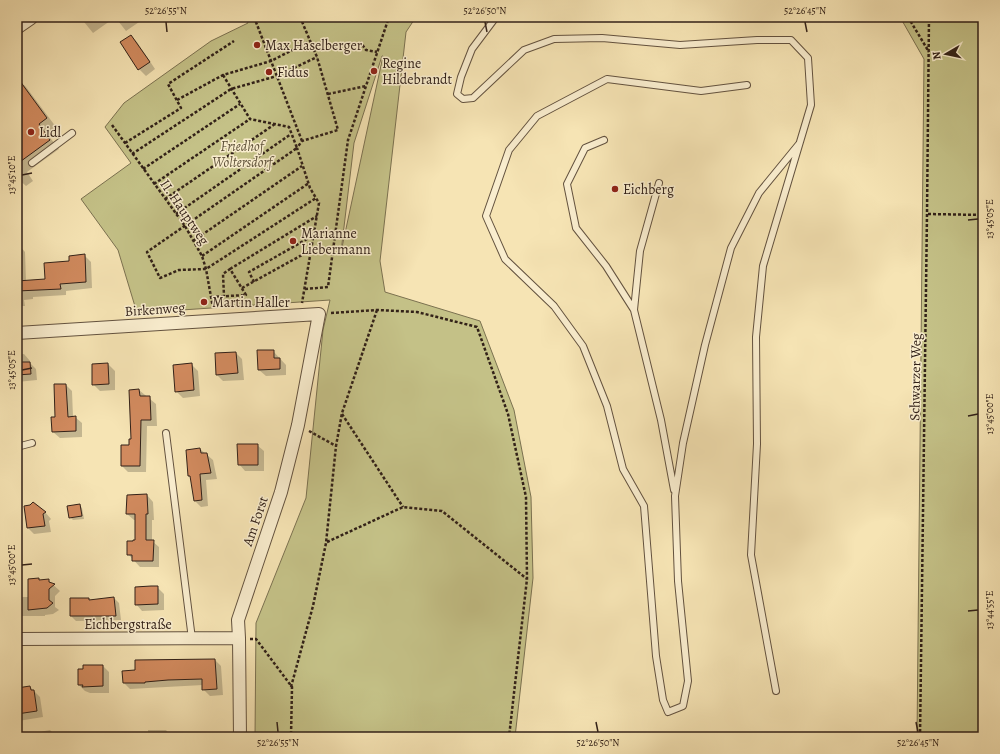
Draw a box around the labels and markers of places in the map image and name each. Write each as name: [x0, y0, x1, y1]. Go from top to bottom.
place label: Max Haselberger: [265, 36, 363, 55]
marker: Max Haselberger: [252, 40, 262, 50]
place label: Regine Hildebrandt: [382, 54, 453, 89]
place label: Fidus: [277, 63, 309, 82]
marker: Regine Hildebrandt: [369, 66, 379, 76]
marker: Fidus: [264, 67, 274, 77]
place label: Lidl: [39, 123, 62, 142]
marker: Lidl: [26, 127, 36, 137]
place label: Eichberg: [623, 180, 674, 199]
marker: Eichberg: [610, 184, 620, 194]
place label: Marianne Liebermann: [301, 224, 371, 259]
marker: Marianne Liebermann: [288, 236, 298, 246]
place label: Martin Haller: [212, 293, 291, 312]
marker: Martin Haller: [199, 297, 209, 307]

